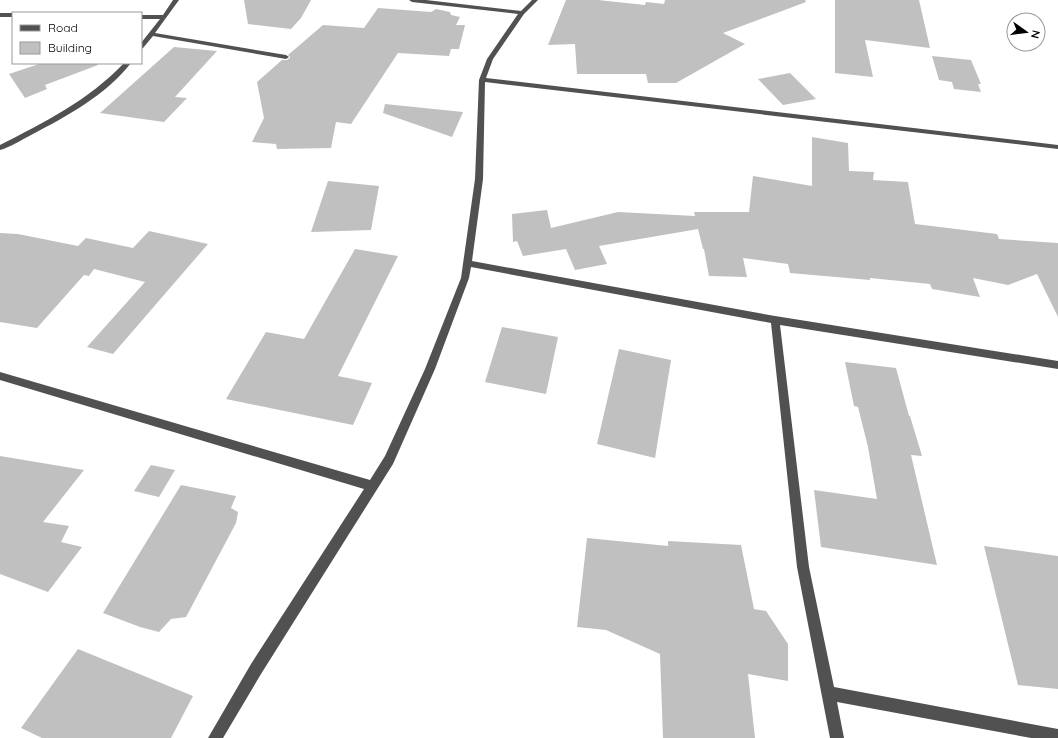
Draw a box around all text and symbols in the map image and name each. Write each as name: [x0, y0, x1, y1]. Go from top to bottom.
legend: [12, 12, 142, 64]
north arrow: [1006, 12, 1046, 52]
text: Road: [48, 20, 78, 35]
text: N: [1028, 29, 1043, 40]
text: Building: [48, 40, 92, 55]

